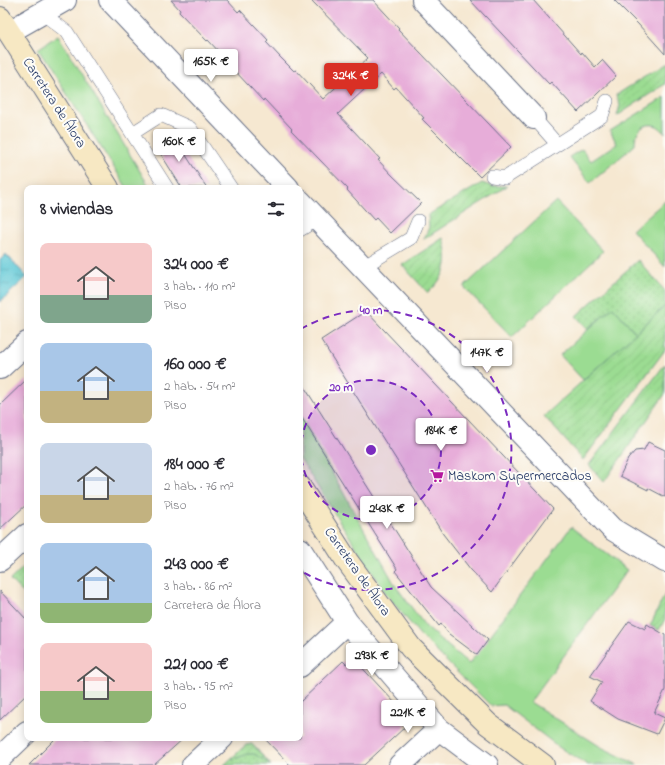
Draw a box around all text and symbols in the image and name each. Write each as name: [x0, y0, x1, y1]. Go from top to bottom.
pin: 165K €: [178, 49, 244, 83]
text: 165K €: [193, 52, 229, 71]
street label: Carretera de Álora: [17, 53, 92, 152]
pin: 324K €: [318, 63, 384, 97]
text: 324K €: [333, 66, 369, 85]
pin: 160K €: [146, 129, 212, 163]
text: 160K €: [162, 132, 196, 151]
text: 8 viviendas: [40, 197, 113, 222]
icon: filters: [265, 198, 287, 220]
text: 324 000 €: [164, 252, 229, 277]
icon: home: [72, 259, 120, 307]
text: 3 hab. · 110 m²: [164, 277, 236, 296]
text: Piso: [164, 296, 186, 315]
text: 40 m: [359, 302, 383, 320]
pin: 147K €: [454, 340, 520, 374]
text: 147K €: [470, 343, 504, 362]
text: 160 000 €: [164, 352, 227, 377]
icon: home: [72, 359, 120, 407]
text: 2 hab. · 54 m²: [164, 377, 236, 396]
text: 20 m: [328, 379, 353, 397]
text: Piso: [164, 396, 186, 415]
pin: 184K €: [408, 418, 474, 452]
text: 184K €: [425, 421, 457, 440]
centre of rings: [364, 443, 378, 457]
text: 184 000 €: [164, 452, 225, 477]
icon: home: [72, 459, 120, 507]
place label: Maskom Supermercados: [448, 466, 592, 487]
supermarket icon: Maskom Supermercados: [429, 468, 445, 484]
text: 2 hab. · 76 m²: [164, 477, 234, 496]
text: Piso: [164, 496, 186, 515]
pin: 243K €: [354, 496, 420, 530]
text: 243K €: [369, 499, 405, 518]
street label: Carretera de Álora: [318, 523, 396, 621]
text: 243 000 €: [164, 552, 229, 577]
icon: home: [72, 559, 120, 607]
text: 3 hab. · 86 m²: [164, 577, 232, 596]
text: Carretera de Álora: [164, 596, 261, 615]
pin: 293K €: [339, 643, 405, 677]
text: 293K €: [355, 646, 389, 665]
text: 221 000 €: [164, 652, 229, 677]
icon: home: [72, 659, 120, 707]
text: 3 hab. · 95 m²: [164, 677, 233, 696]
text: Piso: [164, 696, 186, 715]
pin: 221K €: [375, 700, 441, 734]
text: 221K €: [390, 703, 426, 722]

